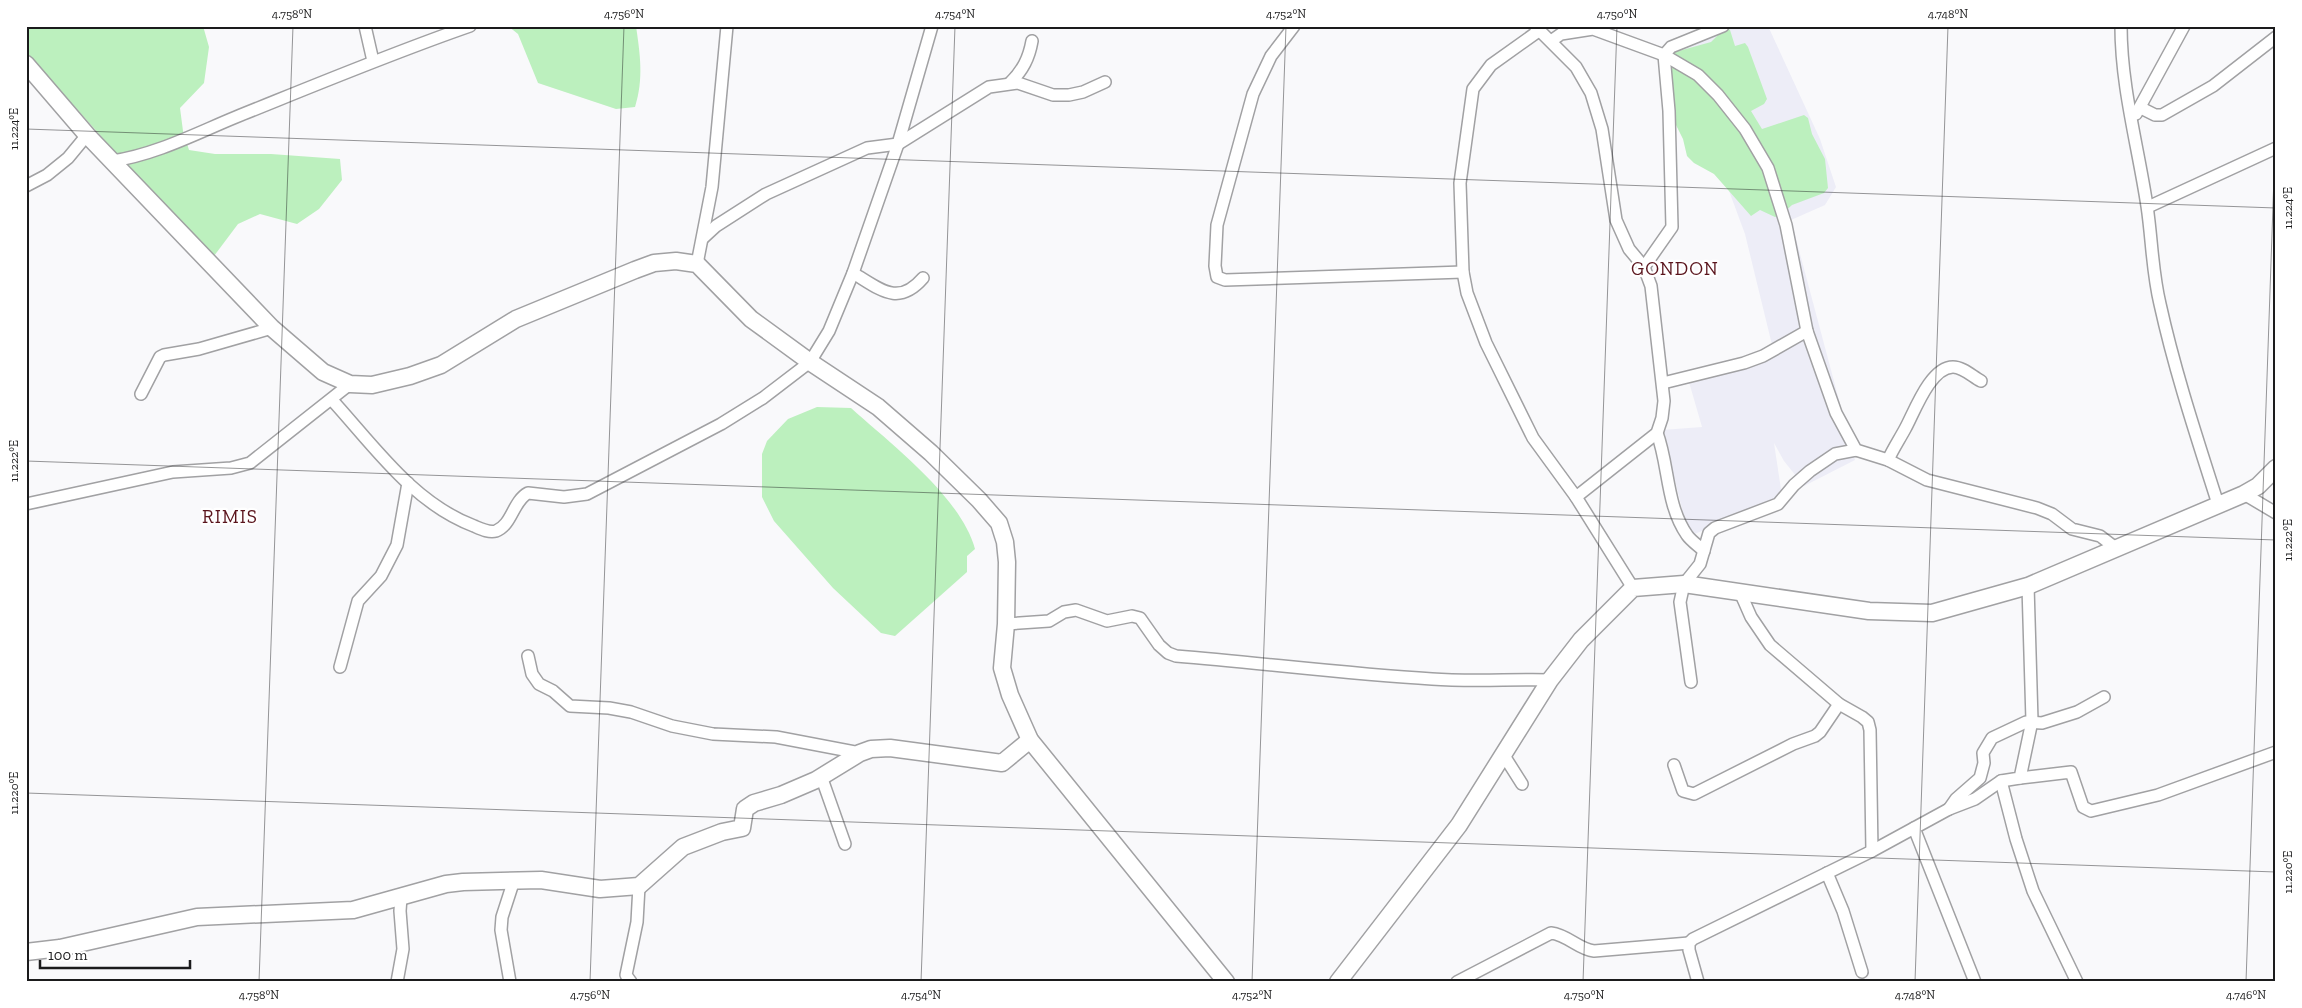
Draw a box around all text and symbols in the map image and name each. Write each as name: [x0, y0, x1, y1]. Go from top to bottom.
text: 4.758°N: [272, 7, 312, 21]
text: 4.756°N: [604, 7, 644, 21]
text: 4.754°N: [935, 7, 975, 21]
text: 4.752°N: [1266, 7, 1306, 21]
text: 4.750°N: [1597, 7, 1638, 21]
text: 4.748°N: [1928, 7, 1968, 21]
text: 11.224°E: [7, 108, 21, 150]
text: 11.224°E: [2281, 187, 2295, 229]
district label: GONDON: [1631, 257, 1719, 280]
text: 11.222°E: [7, 440, 21, 482]
district label: RIMIS: [202, 505, 258, 528]
text: 11.222°E: [2281, 519, 2295, 561]
text: 11.220°E: [7, 772, 21, 814]
text: 11.220°E: [2281, 851, 2295, 893]
scale bar: [40, 938, 190, 970]
text: 100 m: [48, 946, 87, 964]
text: 4.758°N: [239, 988, 279, 1002]
text: 4.756°N: [570, 988, 610, 1002]
text: 4.754°N: [901, 988, 941, 1002]
text: 4.752°N: [1232, 988, 1272, 1002]
text: 4.750°N: [1564, 988, 1605, 1002]
text: 4.748°N: [1895, 988, 1935, 1002]
text: 4.746°N: [2226, 988, 2266, 1002]

